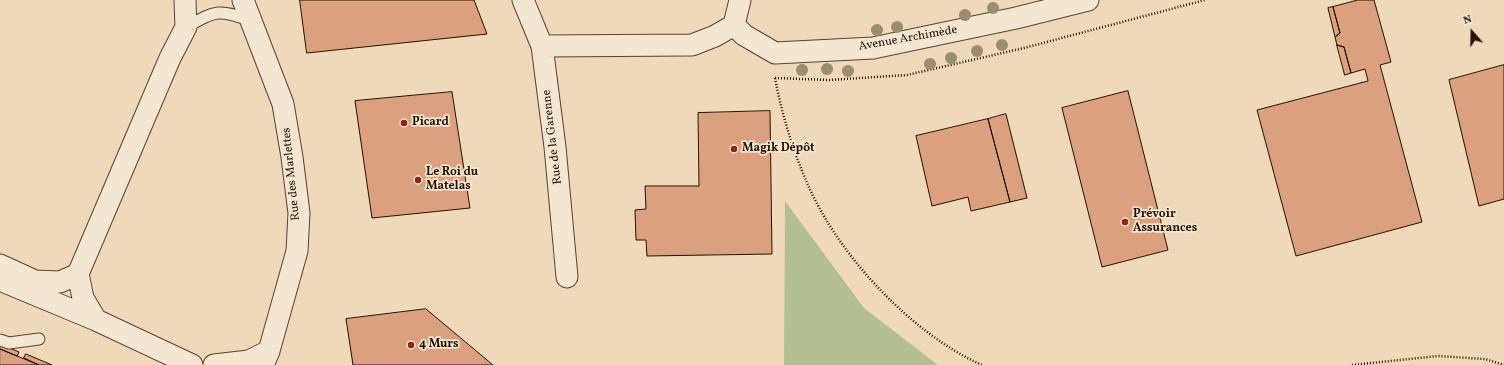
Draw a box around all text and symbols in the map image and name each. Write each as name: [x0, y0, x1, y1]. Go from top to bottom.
north arrow: [1452, 12, 1492, 52]
text: N: [1461, 12, 1474, 29]
street label: Avenue Archimède: [858, 23, 958, 55]
street label: Rue de la Garenne: [540, 89, 566, 185]
place label: Picard: [412, 116, 449, 130]
marker: Picard: [399, 118, 409, 128]
street label: Rue des Marlettes: [280, 127, 304, 221]
place label: Magik Dépôt: [742, 142, 815, 156]
marker: Magik Dépôt: [729, 144, 739, 154]
place label: Le Roi du Matelas: [426, 166, 478, 194]
marker: Le Roi du Matelas: [413, 175, 423, 185]
place label: Prévoir Assurances: [1133, 208, 1197, 236]
marker: Prévoir Assurances: [1120, 217, 1130, 227]
place label: 4 Murs: [419, 338, 459, 352]
marker: 4 Murs: [406, 340, 416, 350]

